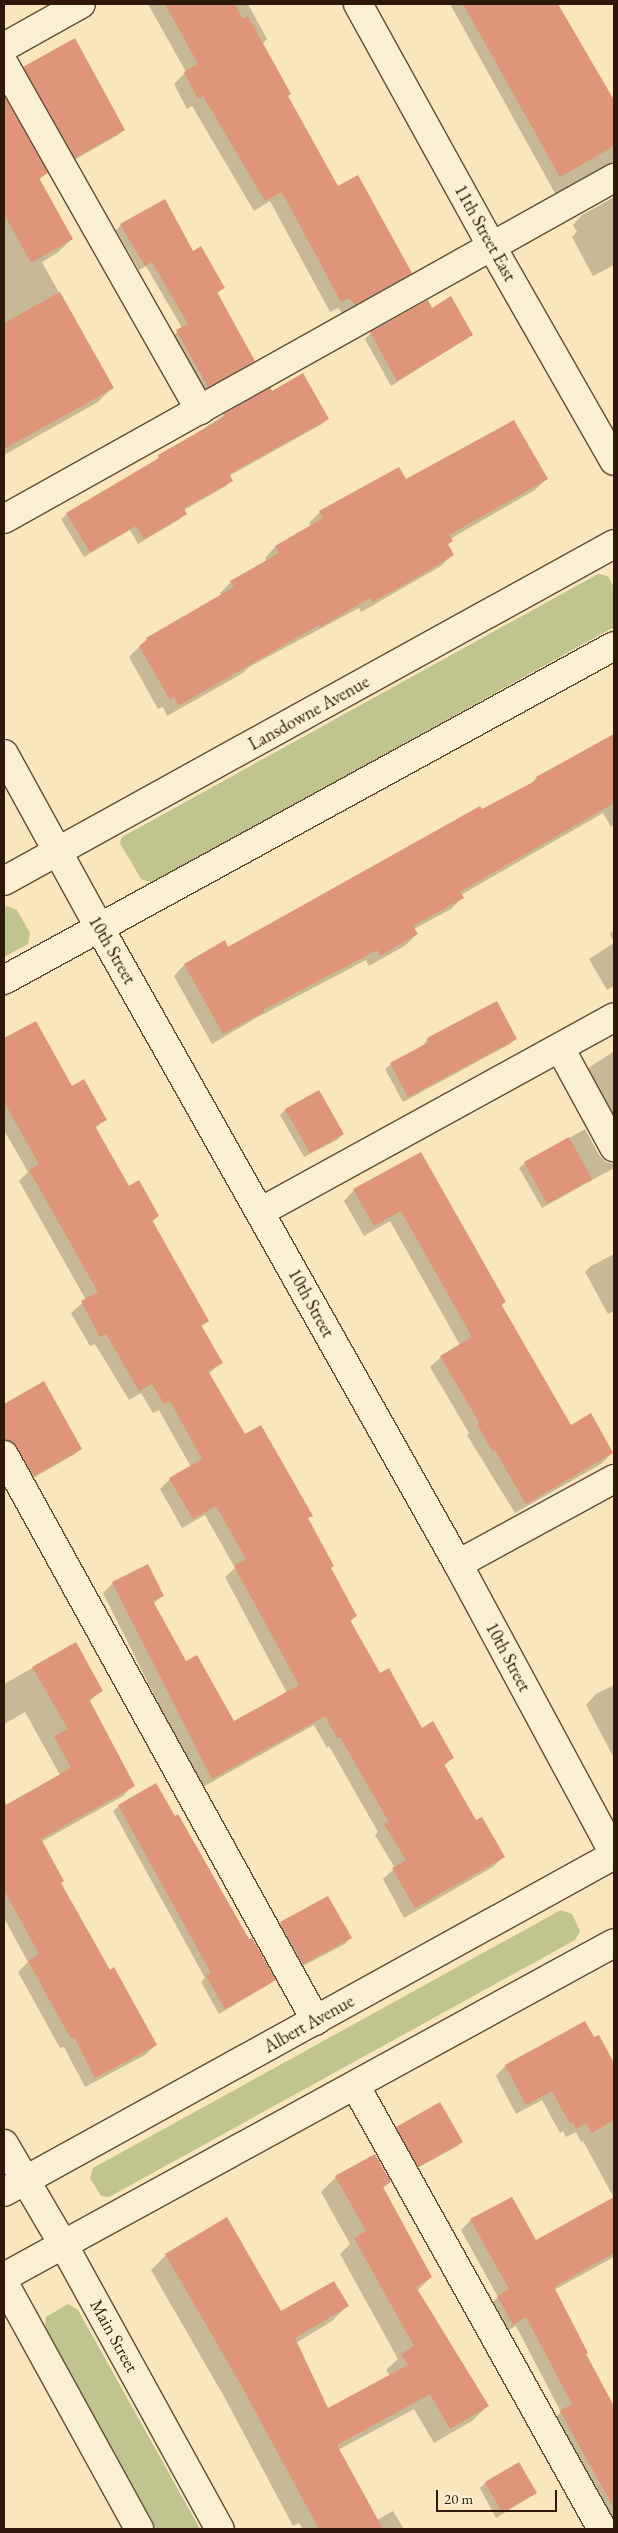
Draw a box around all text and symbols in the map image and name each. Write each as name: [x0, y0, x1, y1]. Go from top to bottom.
street label: 11th Street East: [450, 181, 520, 285]
street label: Lansdowne Avenue: [245, 671, 373, 755]
street label: 10th Street: [84, 912, 140, 988]
street label: 10th Street: [283, 1265, 339, 1341]
street label: 10th Street: [481, 1619, 535, 1695]
street label: Albert Avenue: [260, 1990, 358, 2058]
street label: Main Street: [85, 2296, 143, 2376]
scale bar: [438, 2480, 559, 2512]
text: 20 m: [444, 2489, 473, 2508]

